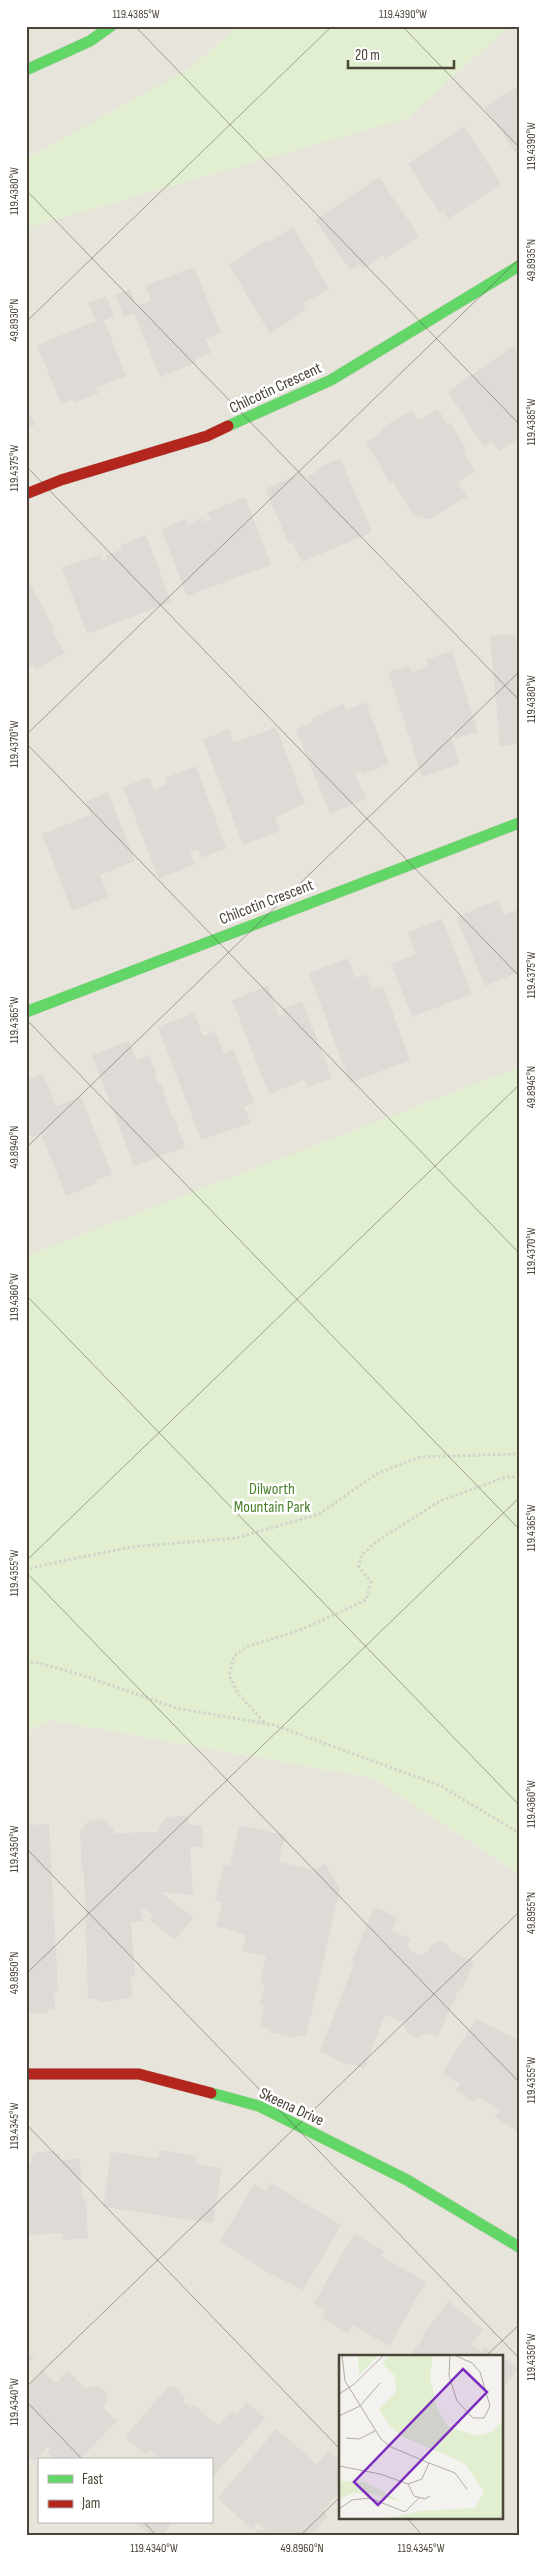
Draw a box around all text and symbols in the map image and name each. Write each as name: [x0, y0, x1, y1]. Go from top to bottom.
text: 119.4385°W: [112, 7, 160, 22]
text: 119.4390°W: [379, 7, 427, 22]
scale bar: [348, 38, 454, 70]
text: 20 m: [355, 46, 380, 65]
text: 119.4390°W: [524, 122, 539, 170]
text: 119.4380°W: [7, 167, 22, 215]
text: 49.8935°N: [524, 239, 539, 281]
text: 49.8930°N: [7, 299, 22, 341]
street label: Chilcotin Crescent: [226, 359, 325, 418]
text: 119.4385°W: [524, 398, 539, 446]
text: 119.4375°W: [7, 444, 22, 491]
text: 119.4380°W: [524, 675, 539, 723]
text: 119.4370°W: [7, 720, 22, 768]
street label: Chilcotin Crescent: [217, 876, 317, 929]
text: 119.4375°W: [524, 951, 539, 998]
text: 119.4365°W: [7, 996, 22, 1044]
text: 49.8945°N: [524, 1066, 539, 1108]
text: 49.8940°N: [7, 1126, 22, 1168]
text: 119.4370°W: [524, 1227, 539, 1275]
text: 119.4360°W: [7, 1273, 22, 1321]
park label: Dilworth Mountain Park: [234, 1480, 310, 1517]
text: 119.4365°W: [524, 1504, 539, 1552]
text: 119.4355°W: [7, 1549, 22, 1596]
text: 119.4360°W: [524, 1780, 539, 1828]
text: 119.4350°W: [7, 1825, 22, 1873]
text: 49.8955°N: [524, 1892, 539, 1934]
text: 49.8950°N: [7, 1952, 22, 1994]
text: 119.4355°W: [524, 2056, 539, 2103]
street label: Skeena Drive: [256, 2084, 327, 2131]
text: 119.4345°W: [7, 2102, 22, 2150]
text: 119.4350°W: [524, 2333, 539, 2381]
inset map: [339, 2355, 502, 2518]
text: 119.4340°W: [7, 2378, 22, 2426]
legend: [38, 2458, 212, 2524]
text: Fast: [82, 2470, 104, 2489]
text: Jam: [81, 2494, 100, 2513]
text: 119.4340°W: [130, 2541, 178, 2556]
text: 49.8960°N: [280, 2541, 324, 2556]
text: 119.4345°W: [397, 2541, 445, 2556]

